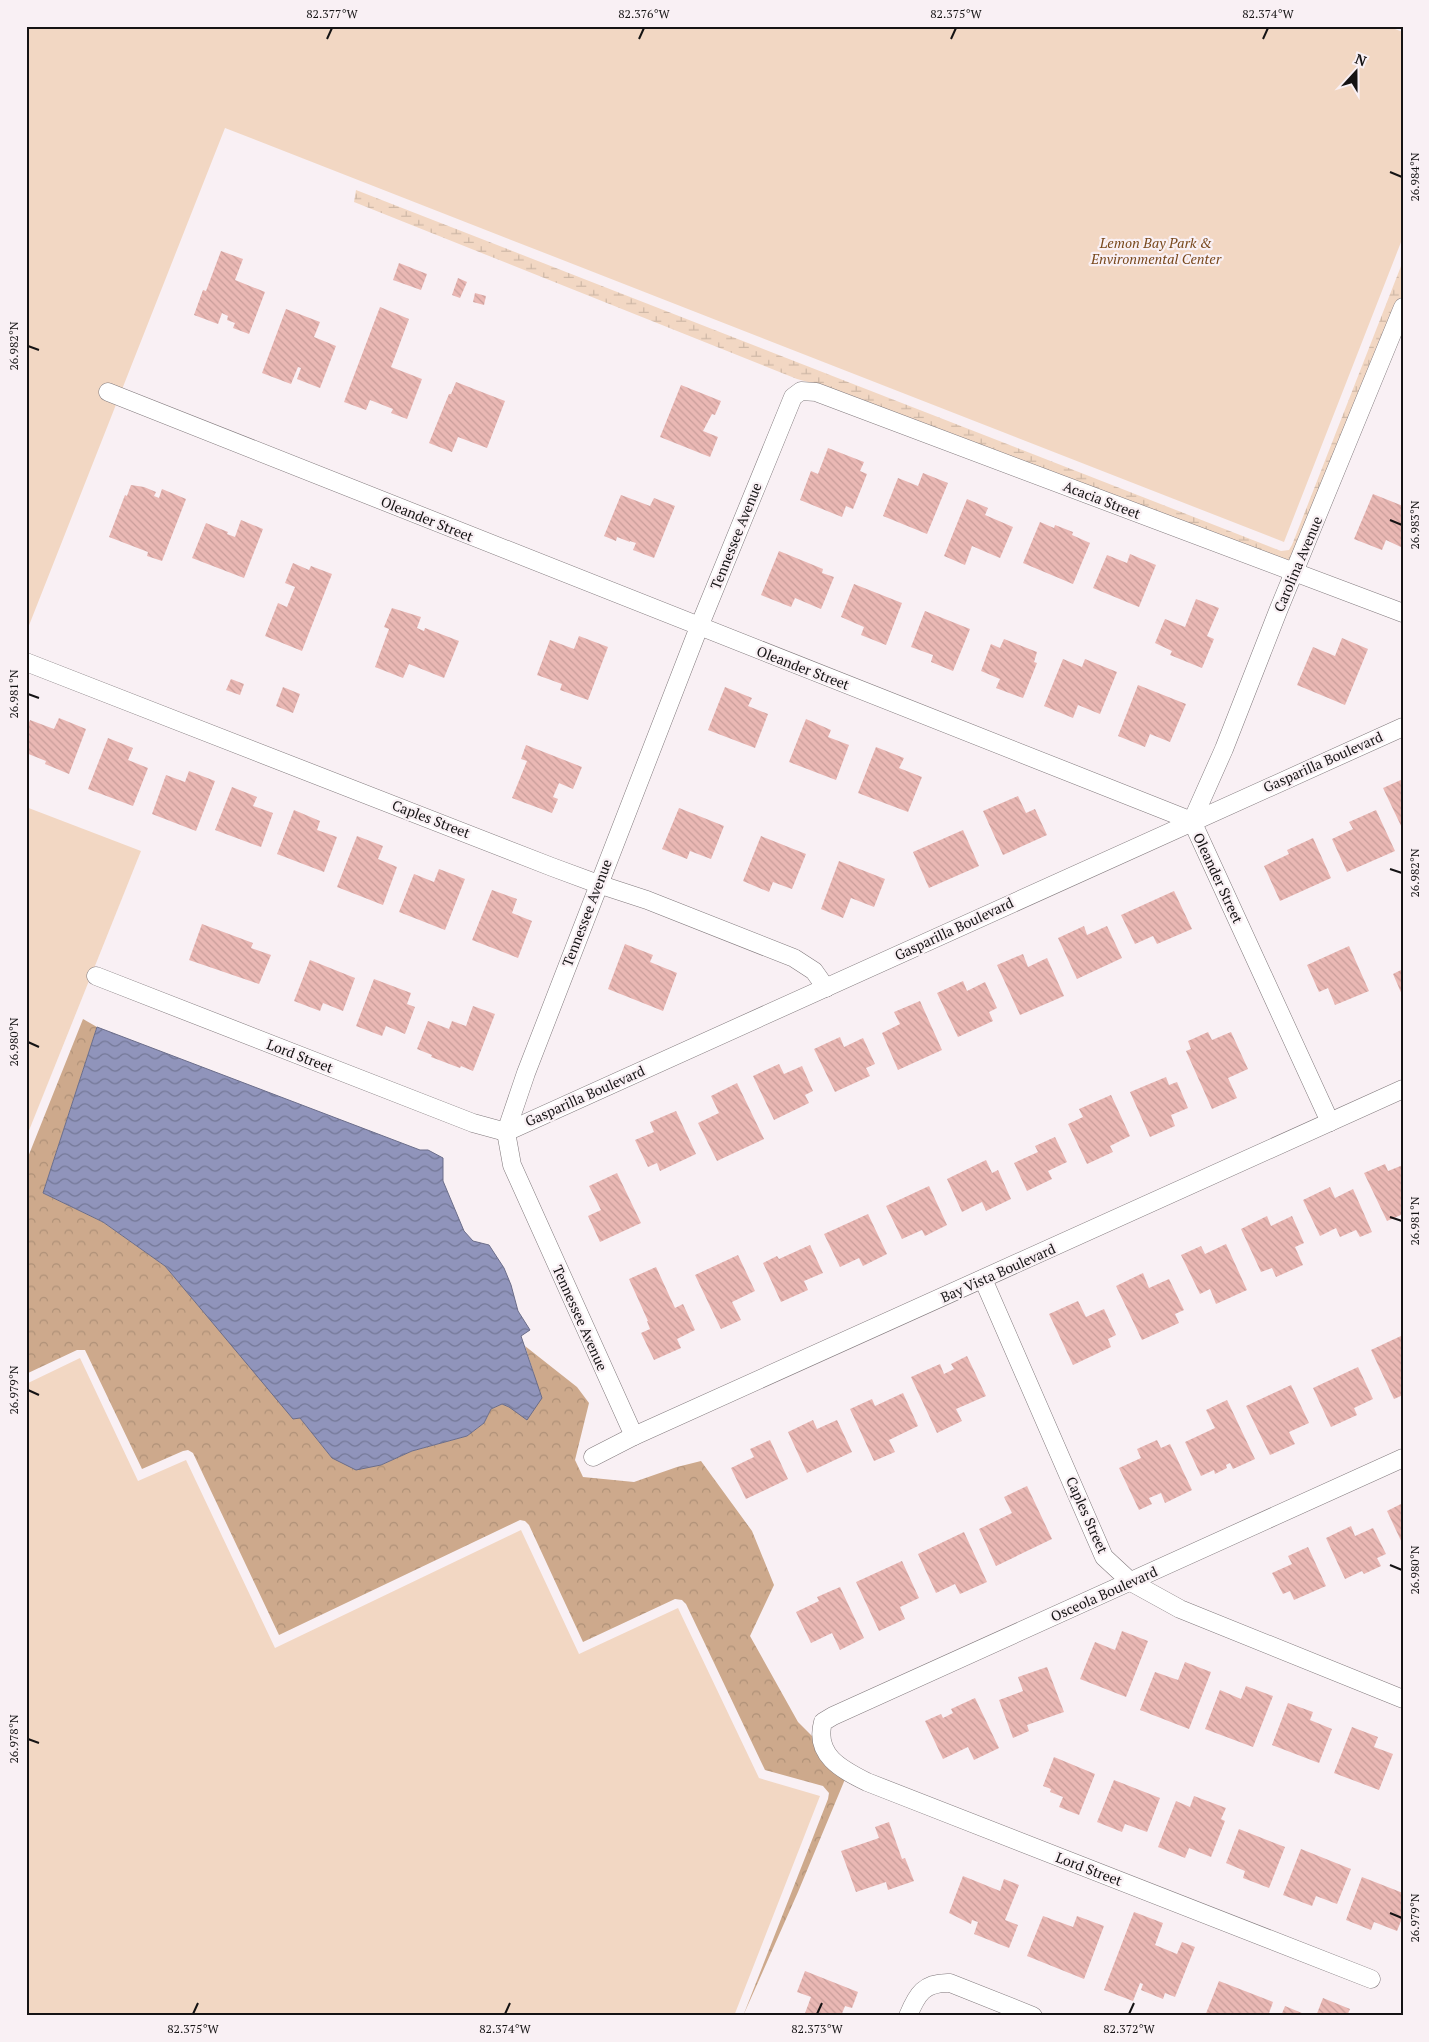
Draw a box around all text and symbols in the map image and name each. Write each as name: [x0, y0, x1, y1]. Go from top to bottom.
text: 82.377°W: [306, 6, 359, 21]
text: 82.376°W: [618, 6, 671, 21]
text: 82.375°W: [930, 6, 983, 21]
text: 82.374°W: [1242, 6, 1295, 21]
north arrow: [1332, 48, 1382, 98]
text: N: [1352, 49, 1370, 70]
text: 26.984°N: [1407, 152, 1422, 202]
park label: Lemon Bay Park & Environmental Center: [1090, 233, 1222, 268]
text: 26.982°N: [6, 321, 21, 371]
street label: Acacia Street: [1061, 476, 1144, 523]
street label: Tennessee Avenue: [705, 480, 766, 592]
street label: Oleander Street: [378, 491, 477, 546]
text: 26.983°N: [1407, 500, 1422, 550]
street label: Carolina Avenue: [1269, 513, 1326, 614]
street label: Oleander Street: [754, 641, 853, 694]
text: 26.981°N: [6, 669, 21, 719]
street label: Gasparilla Boulevard: [1260, 727, 1386, 796]
street label: Caples Street: [389, 795, 474, 842]
street label: Oleander Street: [1189, 829, 1248, 927]
text: 26.982°N: [1407, 848, 1422, 898]
street label: Tennessee Avenue: [557, 856, 616, 969]
street label: Gasparilla Boulevard: [891, 893, 1016, 964]
text: 26.980°N: [6, 1017, 21, 1067]
street label: Lord Street: [264, 1034, 337, 1077]
street label: Gasparilla Boulevard: [522, 1061, 648, 1130]
text: 26.981°N: [1407, 1196, 1422, 1246]
street label: Bay Vista Boulevard: [937, 1239, 1058, 1306]
street label: Tennessee Avenue: [549, 1262, 612, 1374]
text: 26.979°N: [6, 1365, 21, 1415]
street label: Caples Street: [1062, 1473, 1113, 1557]
text: 26.980°N: [1407, 1545, 1422, 1595]
street label: Osceola Boulevard: [1047, 1561, 1160, 1626]
text: 26.978°N: [6, 1714, 21, 1764]
street label: Lord Street: [1053, 1847, 1126, 1890]
text: 26.979°N: [1407, 1893, 1422, 1943]
text: 82.375°W: [167, 2021, 220, 2036]
text: 82.374°W: [479, 2021, 532, 2036]
text: 82.373°W: [791, 2021, 844, 2036]
text: 82.372°W: [1103, 2021, 1156, 2036]

